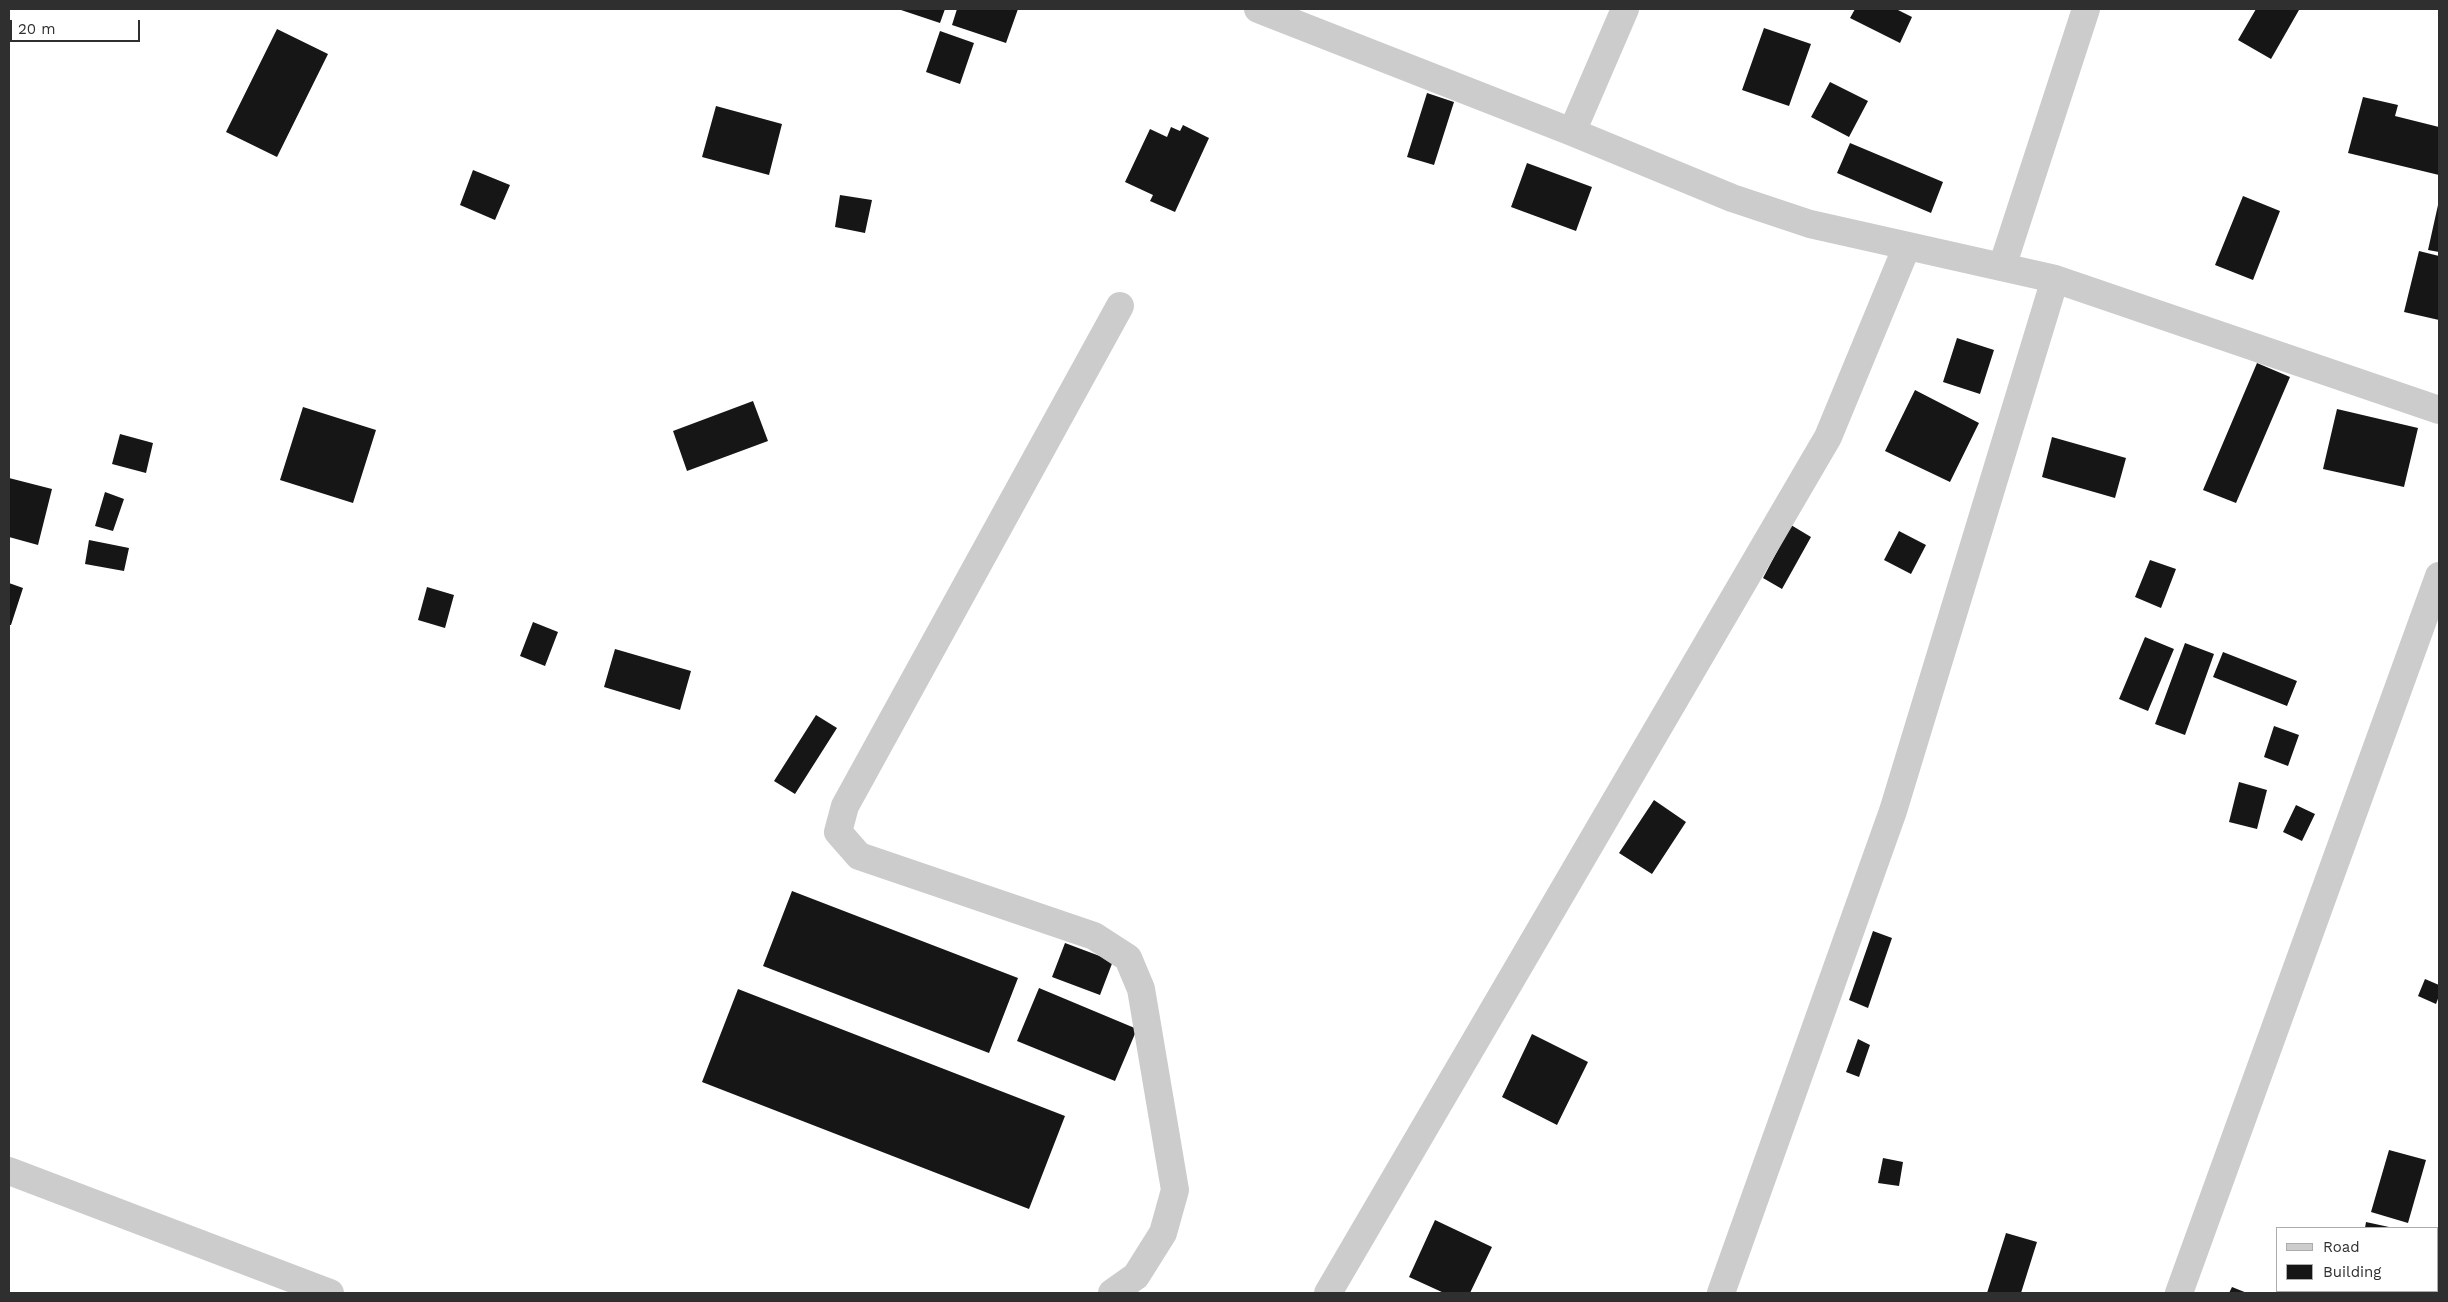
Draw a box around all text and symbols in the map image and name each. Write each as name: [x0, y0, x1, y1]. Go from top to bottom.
scale bar: [12, 10, 142, 42]
text: 20 m: [18, 20, 56, 38]
legend: [2276, 1227, 2438, 1292]
text: Road: [2323, 1238, 2360, 1256]
text: Building: [2323, 1263, 2381, 1281]

